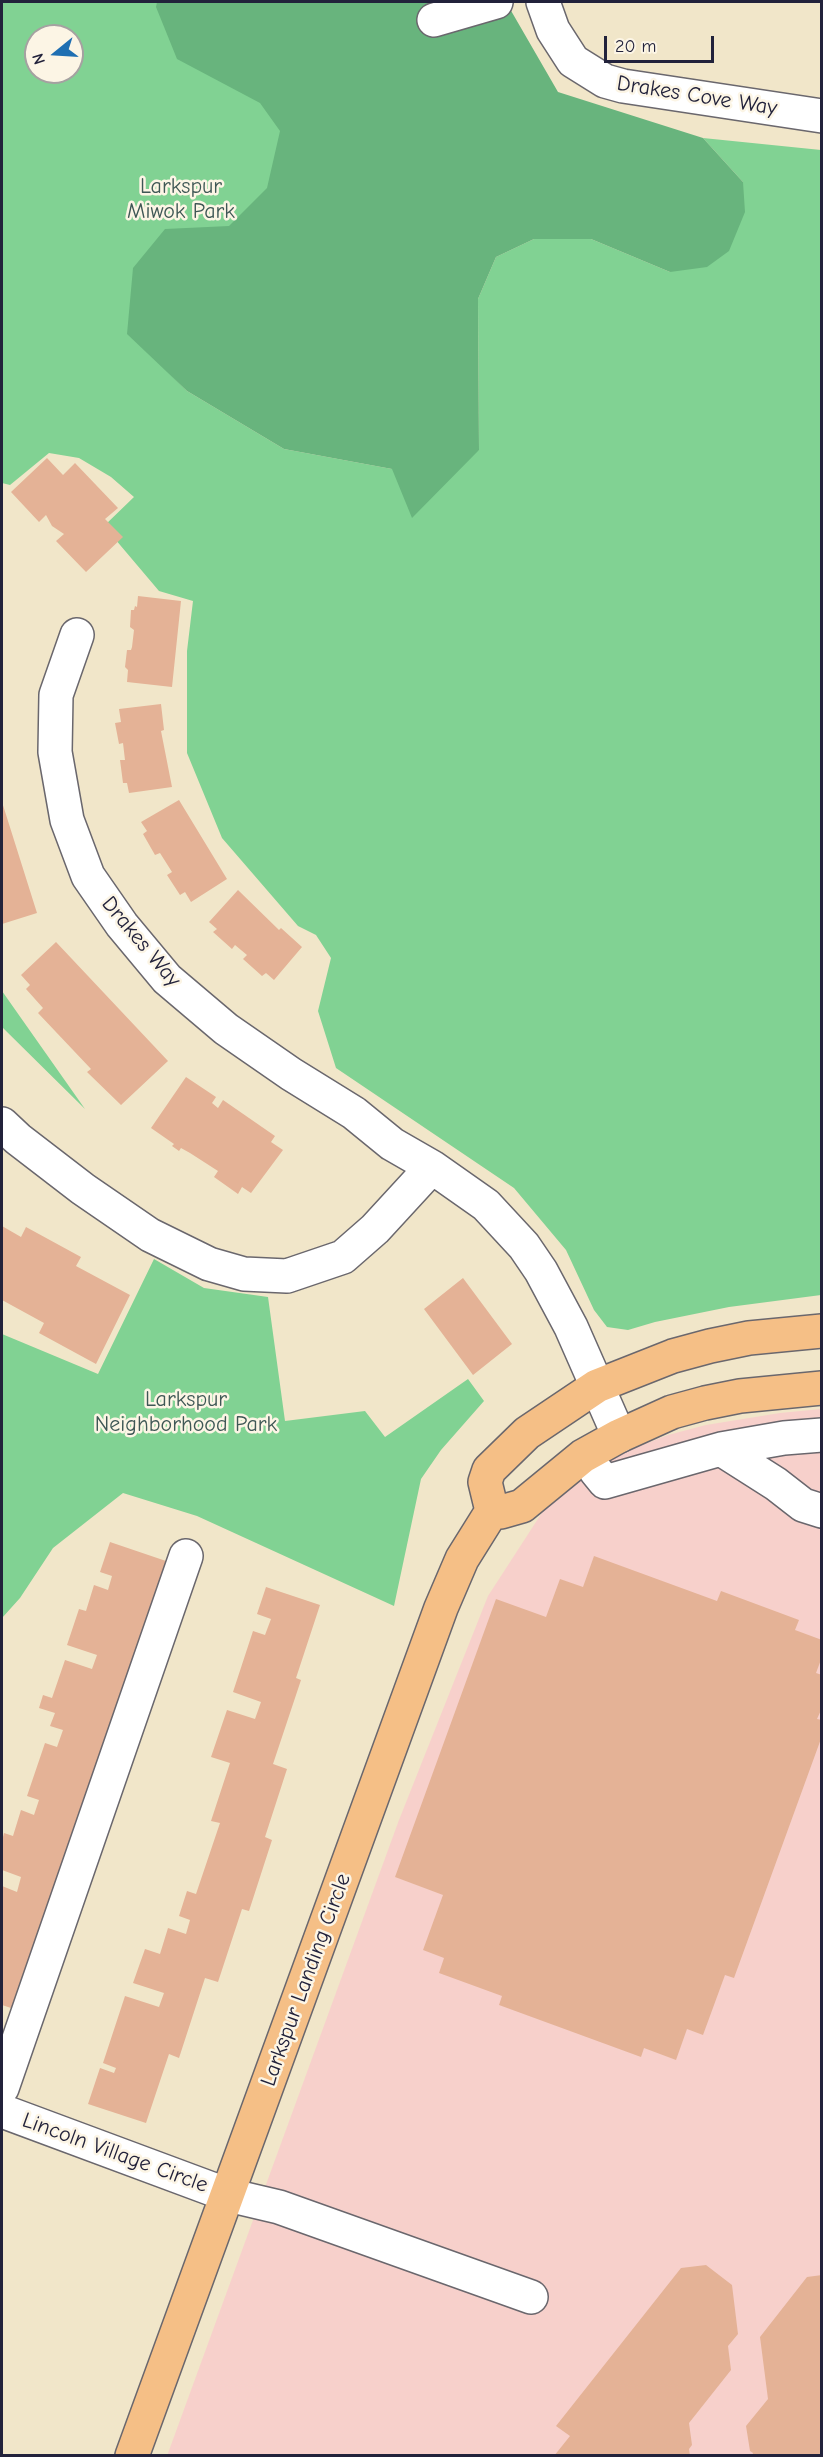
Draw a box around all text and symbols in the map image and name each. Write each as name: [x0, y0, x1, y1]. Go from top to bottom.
north arrow: [24, 24, 84, 84]
scale bar: [607, 24, 716, 62]
text: 20 m: [615, 36, 656, 57]
text: N: [29, 51, 49, 67]
street label: Drakes Cove Way: [615, 70, 779, 122]
park label: Larkspur Miwok Park: [127, 174, 235, 226]
street label: Drakes Way: [96, 891, 186, 993]
park label: Larkspur Neighborhood Park: [95, 1387, 277, 1438]
street label: Larkspur Landing Circle: [255, 1870, 357, 2090]
street label: Lincoln Village Circle: [19, 2107, 211, 2199]

